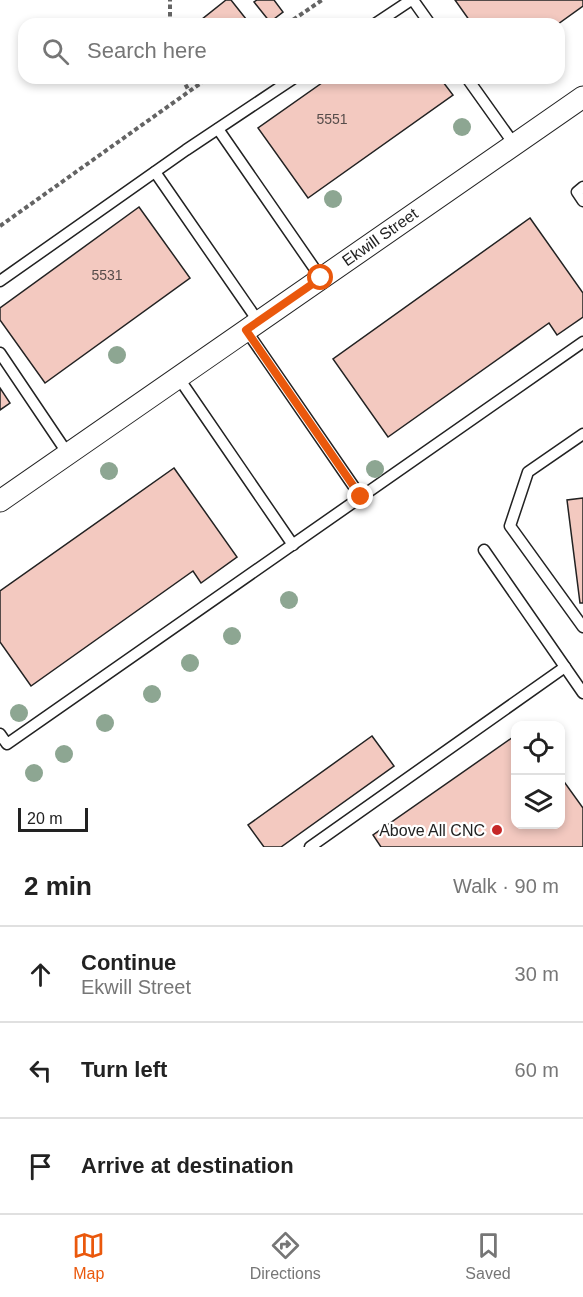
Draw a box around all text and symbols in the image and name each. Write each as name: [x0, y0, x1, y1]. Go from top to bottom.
search box: [18, 18, 565, 84]
icon: search: [39, 35, 72, 68]
text: Search here: [87, 38, 207, 63]
house number: 5551: [316, 111, 348, 127]
street label: Ekwill Street: [339, 204, 421, 269]
route start: [307, 264, 333, 290]
house number: 5531: [91, 267, 123, 283]
route end: [347, 483, 373, 509]
map controls: [511, 721, 565, 829]
button: locate: [511, 721, 565, 775]
button: layers: [511, 775, 565, 829]
scale bar: [18, 805, 88, 832]
text: 20 m: [27, 810, 63, 827]
place label: Above All CNC: [379, 822, 485, 839]
marker: Above All CNC: [490, 823, 504, 837]
text: 2 min: [24, 871, 92, 901]
text: Walk · 90 m: [453, 875, 559, 897]
text: Continue: [81, 950, 176, 975]
icon: ahead: [24, 958, 57, 991]
text: 30 m: [515, 963, 559, 985]
text: Ekwill Street: [81, 976, 191, 998]
icon: left: [24, 1054, 57, 1087]
text: Turn left: [81, 1057, 167, 1082]
text: 60 m: [515, 1059, 559, 1081]
icon: arrive: [24, 1150, 57, 1183]
text: Arrive at destination: [81, 1153, 294, 1178]
tab: Map: [72, 1229, 105, 1283]
tab: Directions: [250, 1229, 321, 1283]
tab: Saved: [465, 1229, 511, 1283]

